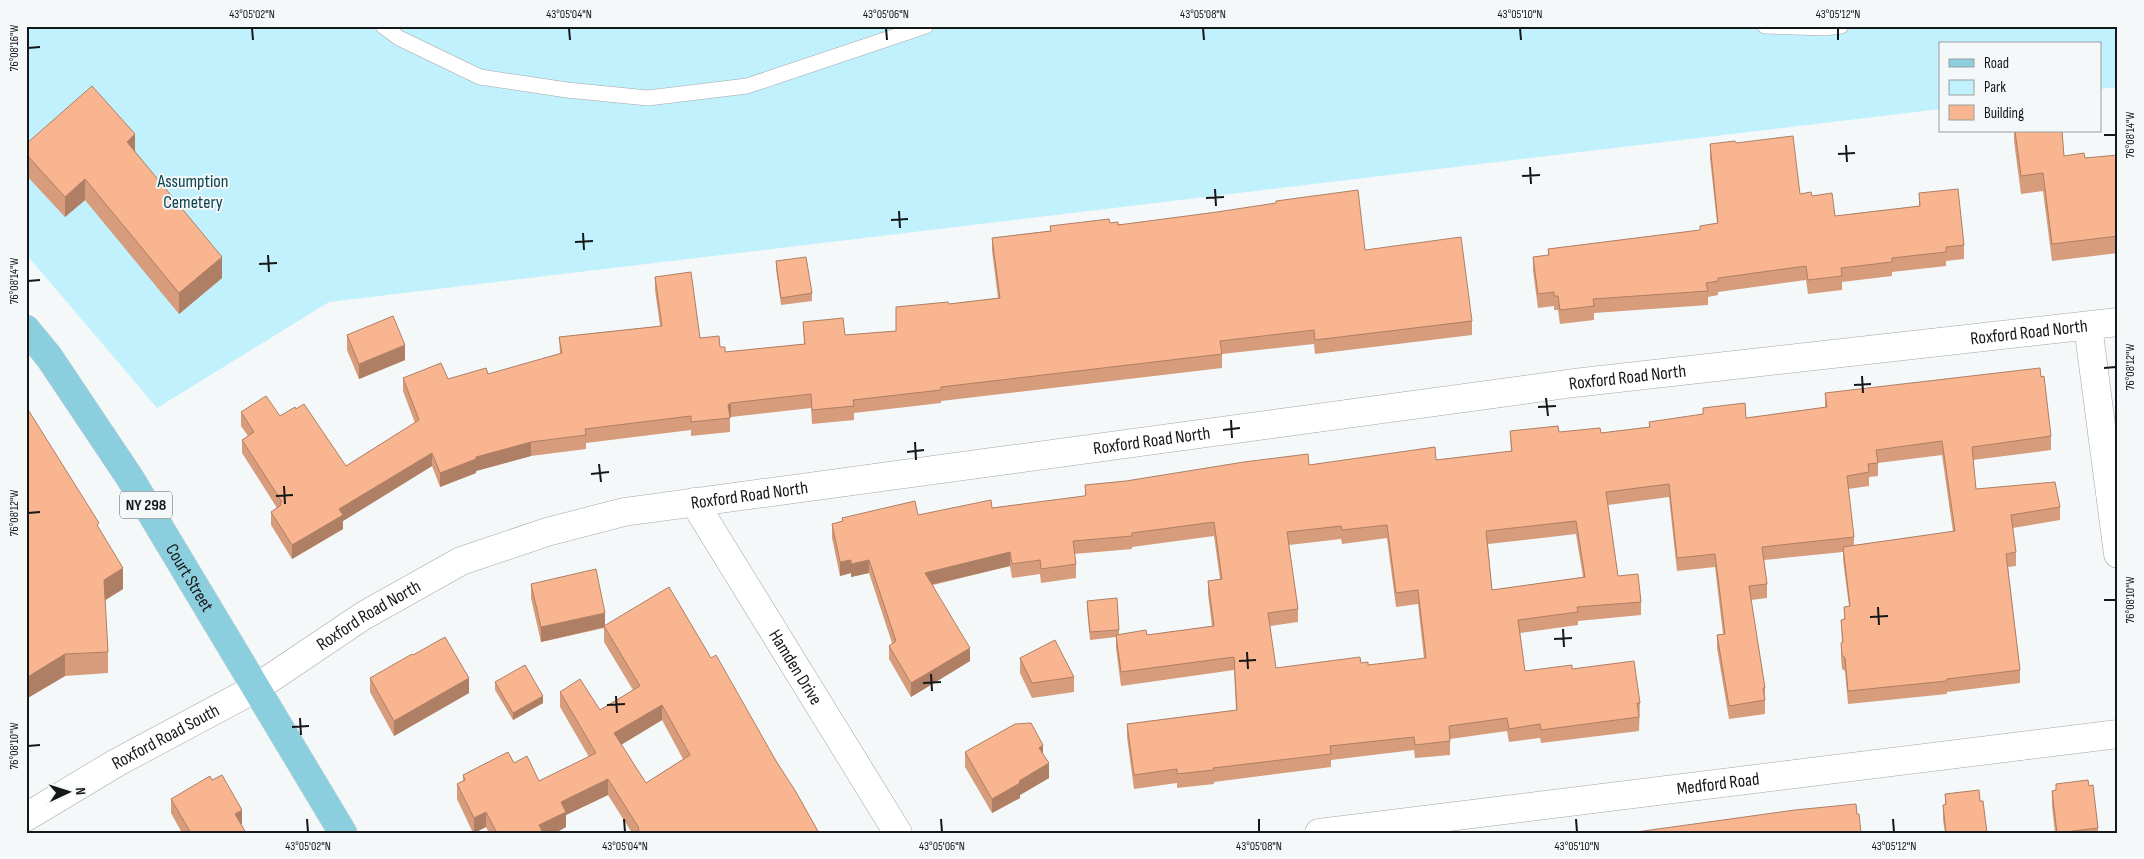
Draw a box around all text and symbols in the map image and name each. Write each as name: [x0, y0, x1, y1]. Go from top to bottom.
text: 43°05'02"N: [229, 7, 275, 22]
text: 43°05'04"N: [546, 7, 592, 22]
text: 43°05'06"N: [863, 7, 909, 22]
text: 43°05'08"N: [1180, 7, 1226, 22]
text: 43°05'10"N: [1498, 7, 1542, 22]
text: 43°05'12"N: [1816, 7, 1860, 22]
text: 76°08'16"W: [7, 24, 22, 71]
legend: [1939, 42, 2102, 132]
text: Road: [1984, 54, 2009, 73]
text: Park: [1984, 78, 2006, 97]
text: Building: [1984, 104, 2024, 123]
text: 76°08'14"W: [2123, 112, 2138, 158]
park label: Assumption Cemetery: [156, 171, 229, 213]
text: 76°08'14"W: [7, 258, 22, 304]
street label: Roxford Road North: [1969, 315, 2089, 349]
text: 76°08'12"W: [2123, 344, 2138, 390]
street label: Roxford Road North: [1568, 360, 1687, 394]
street label: Roxford Road North: [1092, 422, 1212, 459]
street label: Roxford Road North: [690, 477, 809, 513]
text: 76°08'12"W: [7, 490, 22, 536]
road number: NY 298: [120, 492, 172, 518]
street label: Court Street: [161, 540, 218, 616]
street label: Roxford Road North: [313, 575, 424, 655]
text: 76°08'10"W: [2123, 576, 2138, 623]
street label: Hamden Drive: [765, 626, 827, 709]
street label: Roxford Road South: [108, 699, 223, 774]
text: 76°08'10"W: [7, 722, 22, 769]
north arrow: [42, 766, 92, 816]
street label: Medford Road: [1675, 768, 1760, 799]
text: N: [72, 787, 89, 795]
text: 43°05'02"N: [285, 839, 331, 854]
text: 43°05'04"N: [602, 839, 648, 854]
text: 43°05'06"N: [919, 839, 965, 854]
text: 43°05'08"N: [1236, 839, 1282, 854]
text: 43°05'10"N: [1555, 839, 1599, 854]
text: 43°05'12"N: [1872, 839, 1916, 854]

